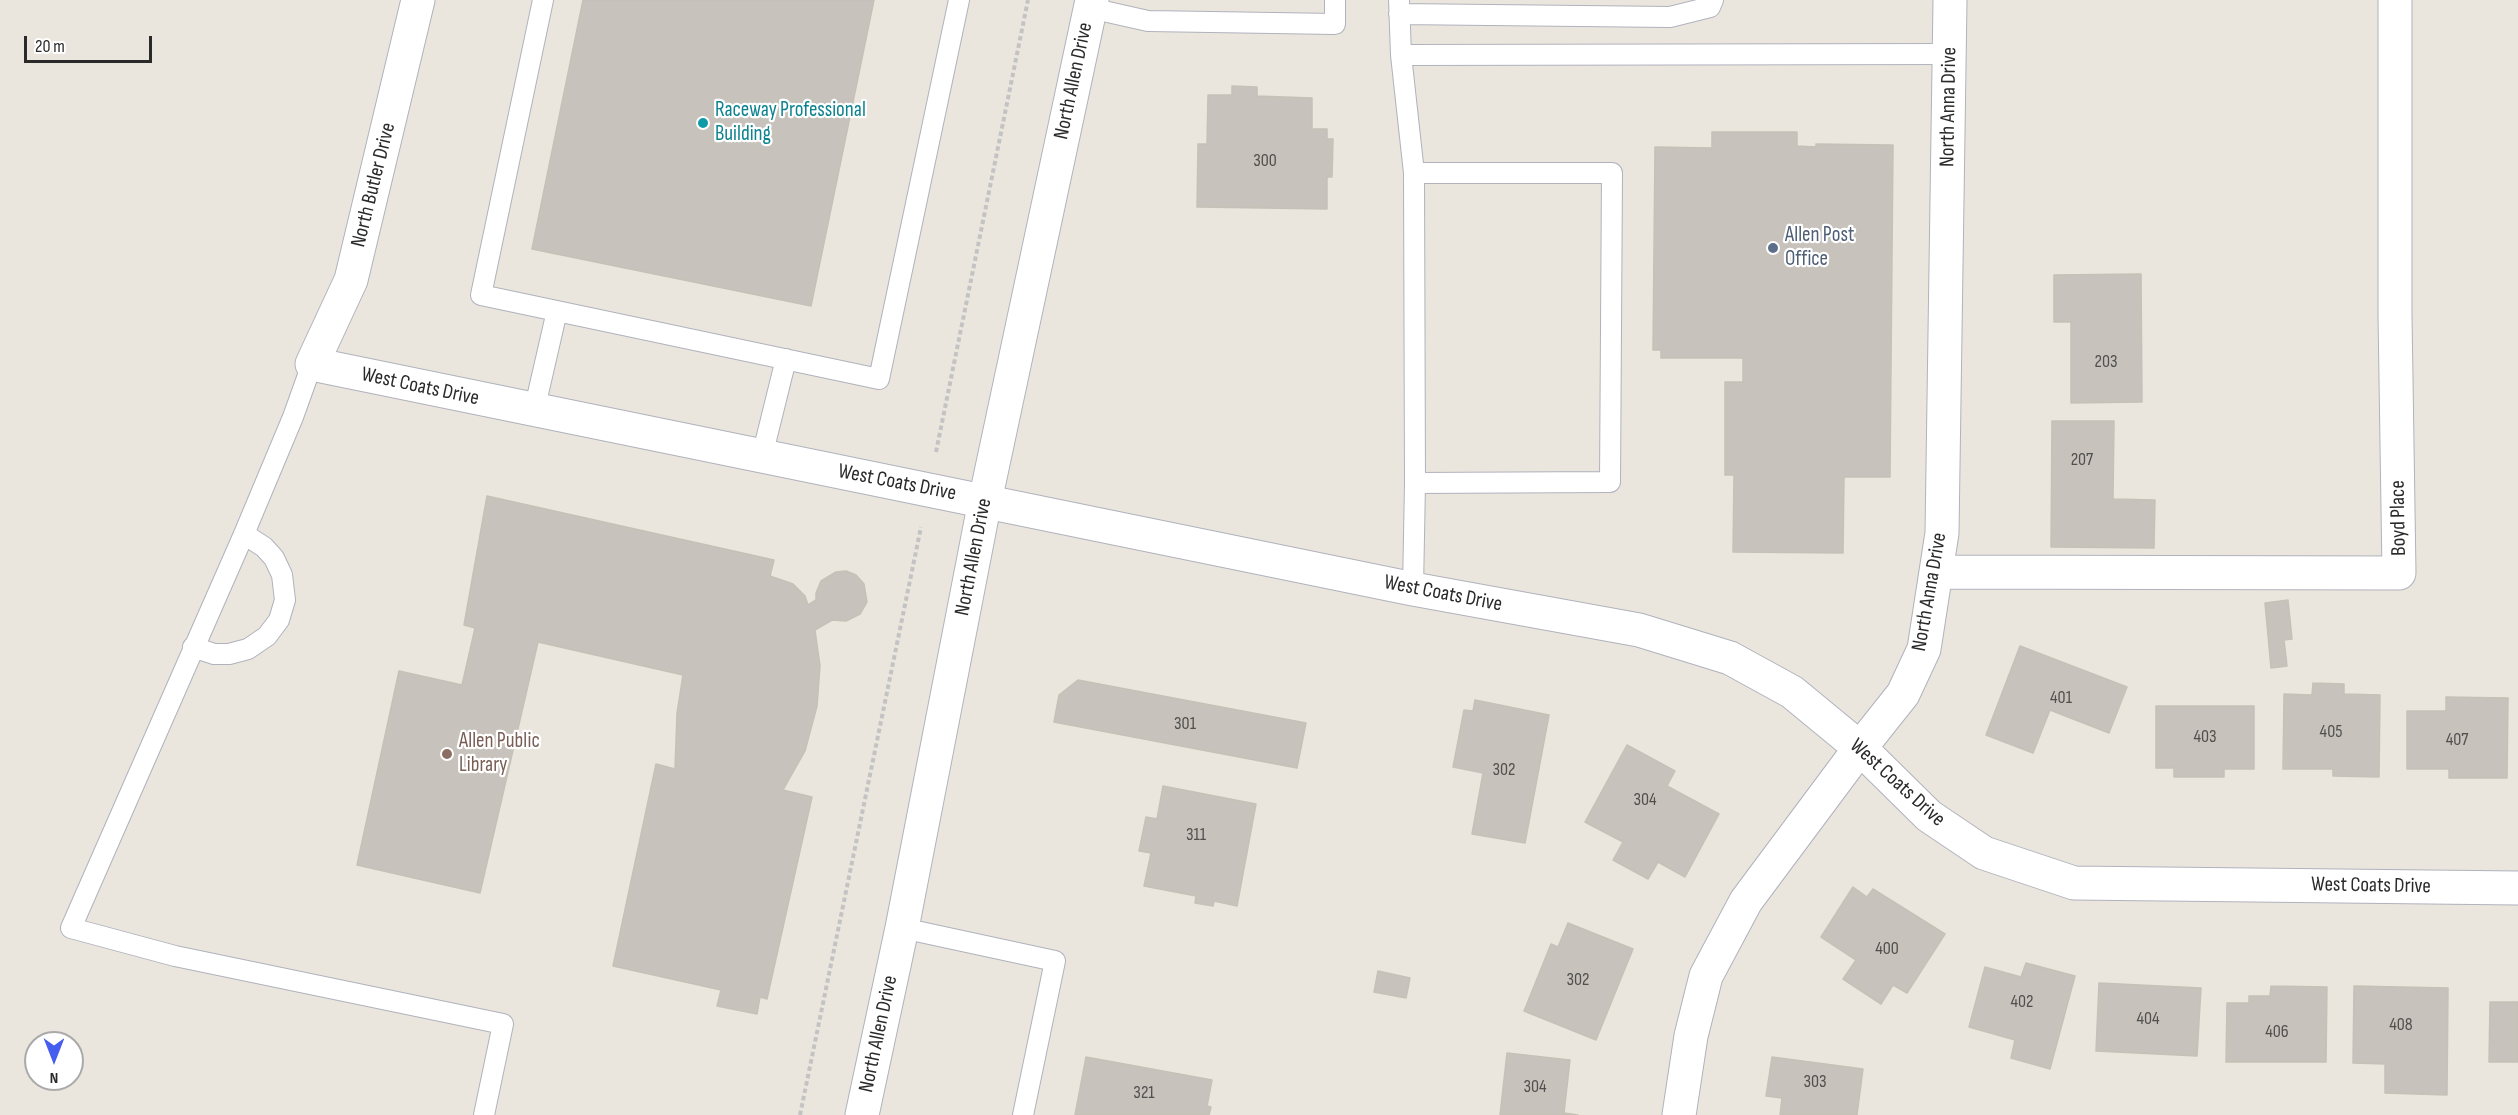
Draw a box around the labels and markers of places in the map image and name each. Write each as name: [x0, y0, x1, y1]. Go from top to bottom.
place label: Raceway Professional Building: [715, 98, 866, 148]
marker: Raceway Professional Building: [696, 116, 710, 130]
place label: Allen Post Office: [1785, 223, 1854, 273]
marker: Allen Post Office: [1766, 241, 1780, 255]
place label: Allen Public Library: [459, 729, 540, 779]
marker: Allen Public Library: [440, 747, 454, 761]

